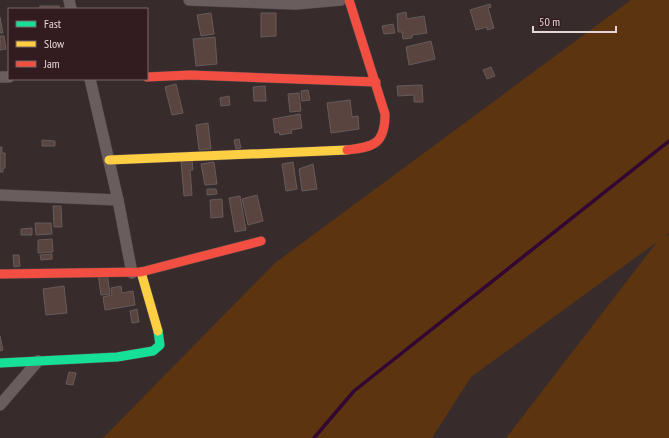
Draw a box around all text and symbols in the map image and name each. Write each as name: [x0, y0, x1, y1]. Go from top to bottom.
legend: [8, 8, 148, 80]
scale bar: [533, 8, 616, 34]
text: 50 m: [539, 14, 560, 29]
text: Fast: [44, 16, 62, 31]
text: Slow: [44, 36, 65, 51]
text: Jam: [43, 56, 60, 71]

